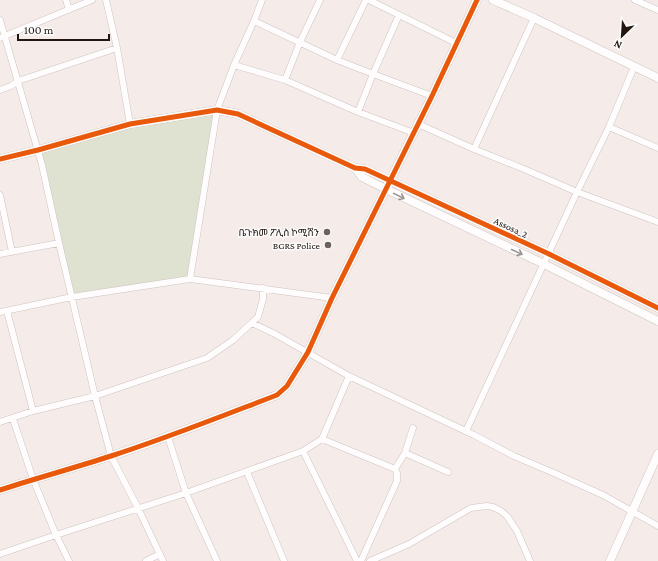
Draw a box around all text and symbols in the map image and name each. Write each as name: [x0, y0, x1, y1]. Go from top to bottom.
scale bar: [18, 16, 109, 42]
north arrow: [602, 16, 642, 56]
text: 100 m: [24, 23, 54, 37]
text: N: [611, 38, 624, 52]
one-way arrow: [393, 193, 405, 200]
street label: Assosa_2: [492, 215, 530, 240]
place label: ቤጉክመ ፖሊስ ኮሚሽን: [239, 227, 319, 238]
marker: ቤጉክመ ፖሊስ ኮሚሽን: [322, 227, 332, 237]
place label: BGRS Police: [273, 240, 321, 251]
marker: BGRS Police: [323, 240, 333, 250]
one-way arrow: [511, 249, 523, 256]

